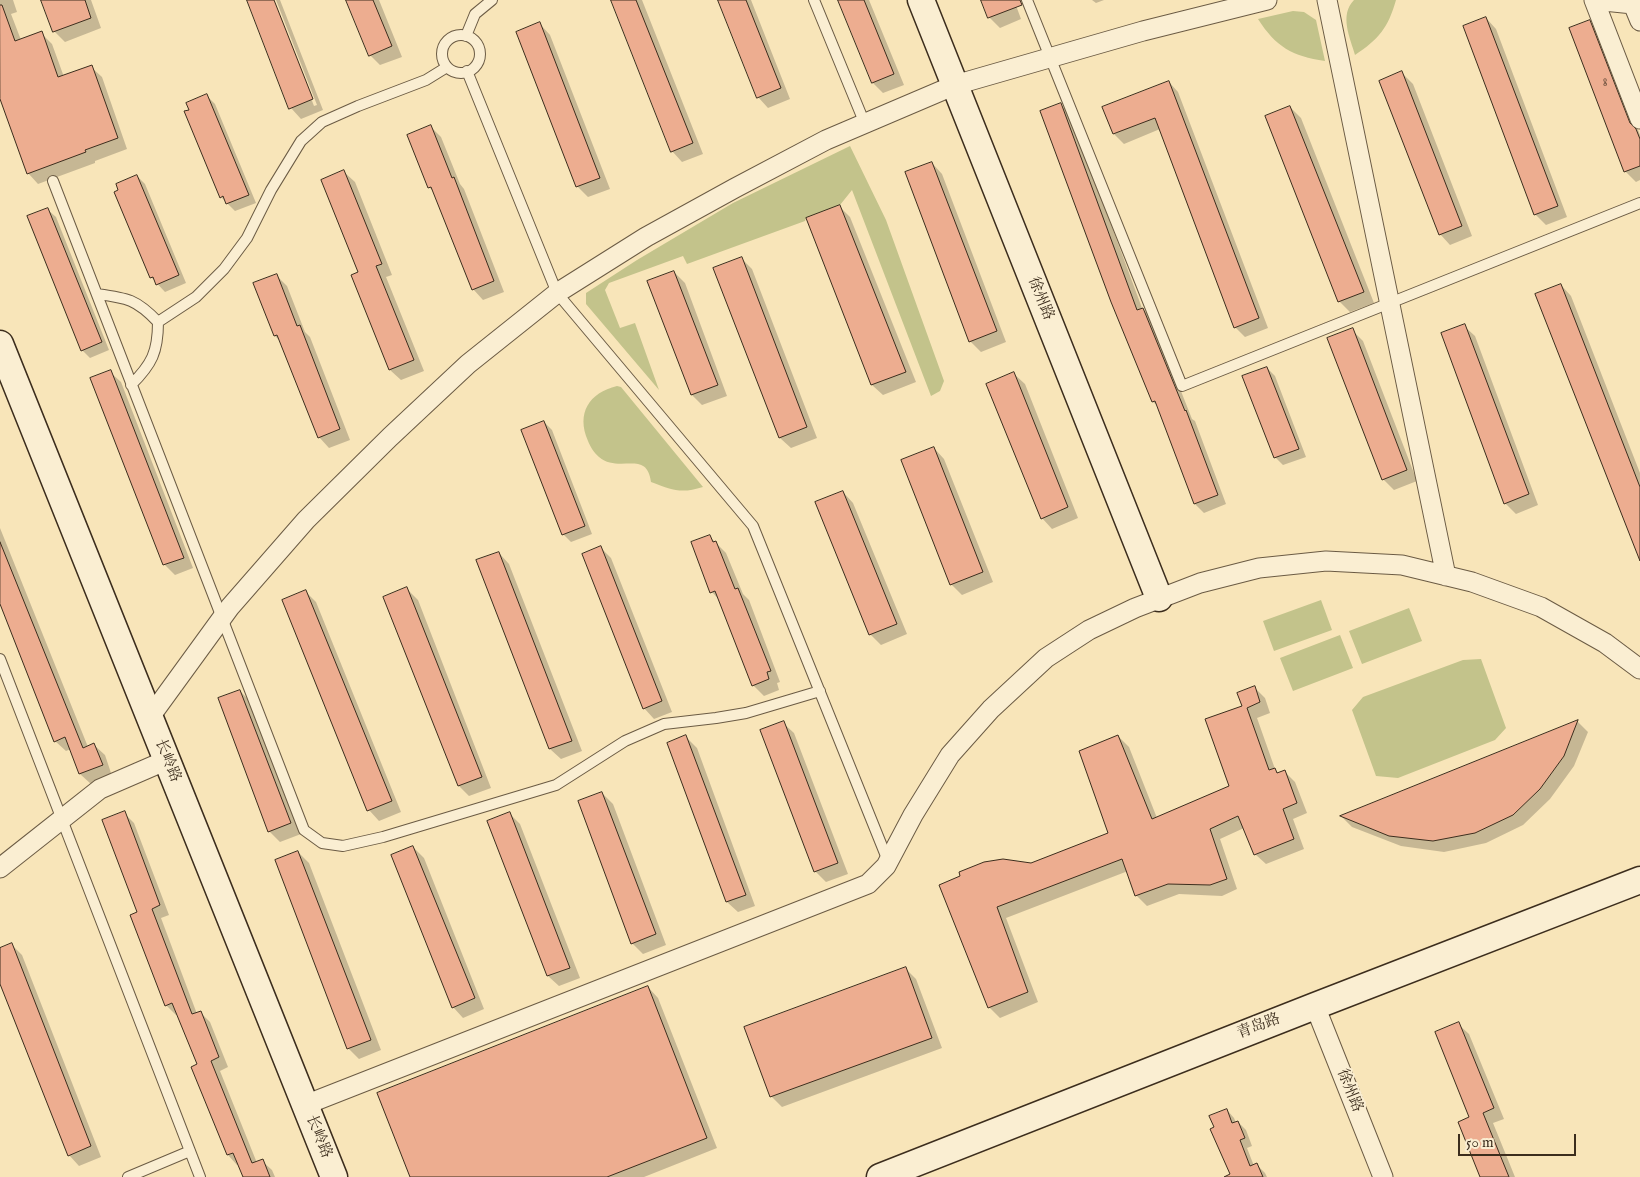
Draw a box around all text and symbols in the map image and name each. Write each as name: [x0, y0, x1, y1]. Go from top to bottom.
house number: 8: [1603, 77, 1607, 91]
street label: 徐州路: [1023, 275, 1057, 323]
street label: 长岭路: [150, 737, 184, 785]
street label: 青岛路: [1235, 1011, 1283, 1043]
street label: 徐州路: [1332, 1067, 1366, 1115]
street label: 长岭路: [301, 1113, 335, 1161]
scale bar: [1460, 1124, 1578, 1156]
text: 50 m: [1466, 1133, 1494, 1152]

